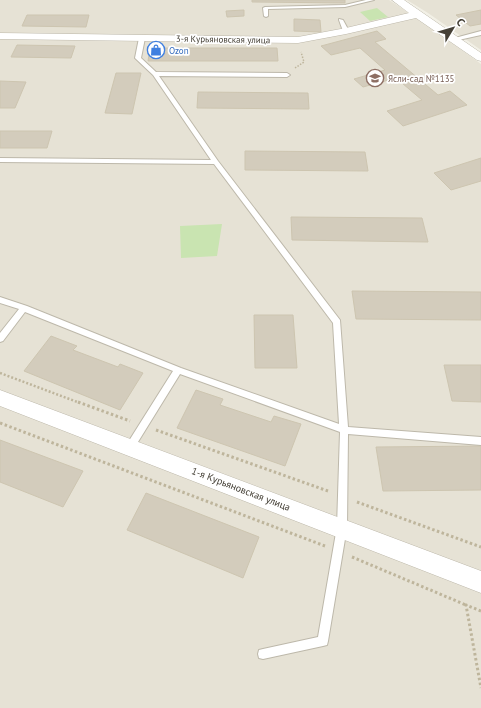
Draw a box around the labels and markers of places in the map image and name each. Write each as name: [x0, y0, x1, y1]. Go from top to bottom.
shop icon: Ozon: [146, 40, 166, 60]
place label: Ozon: [169, 45, 189, 56]
school or university icon: Ясли-сад №1135: [365, 68, 385, 88]
place label: Ясли-сад №1135: [388, 73, 455, 84]

